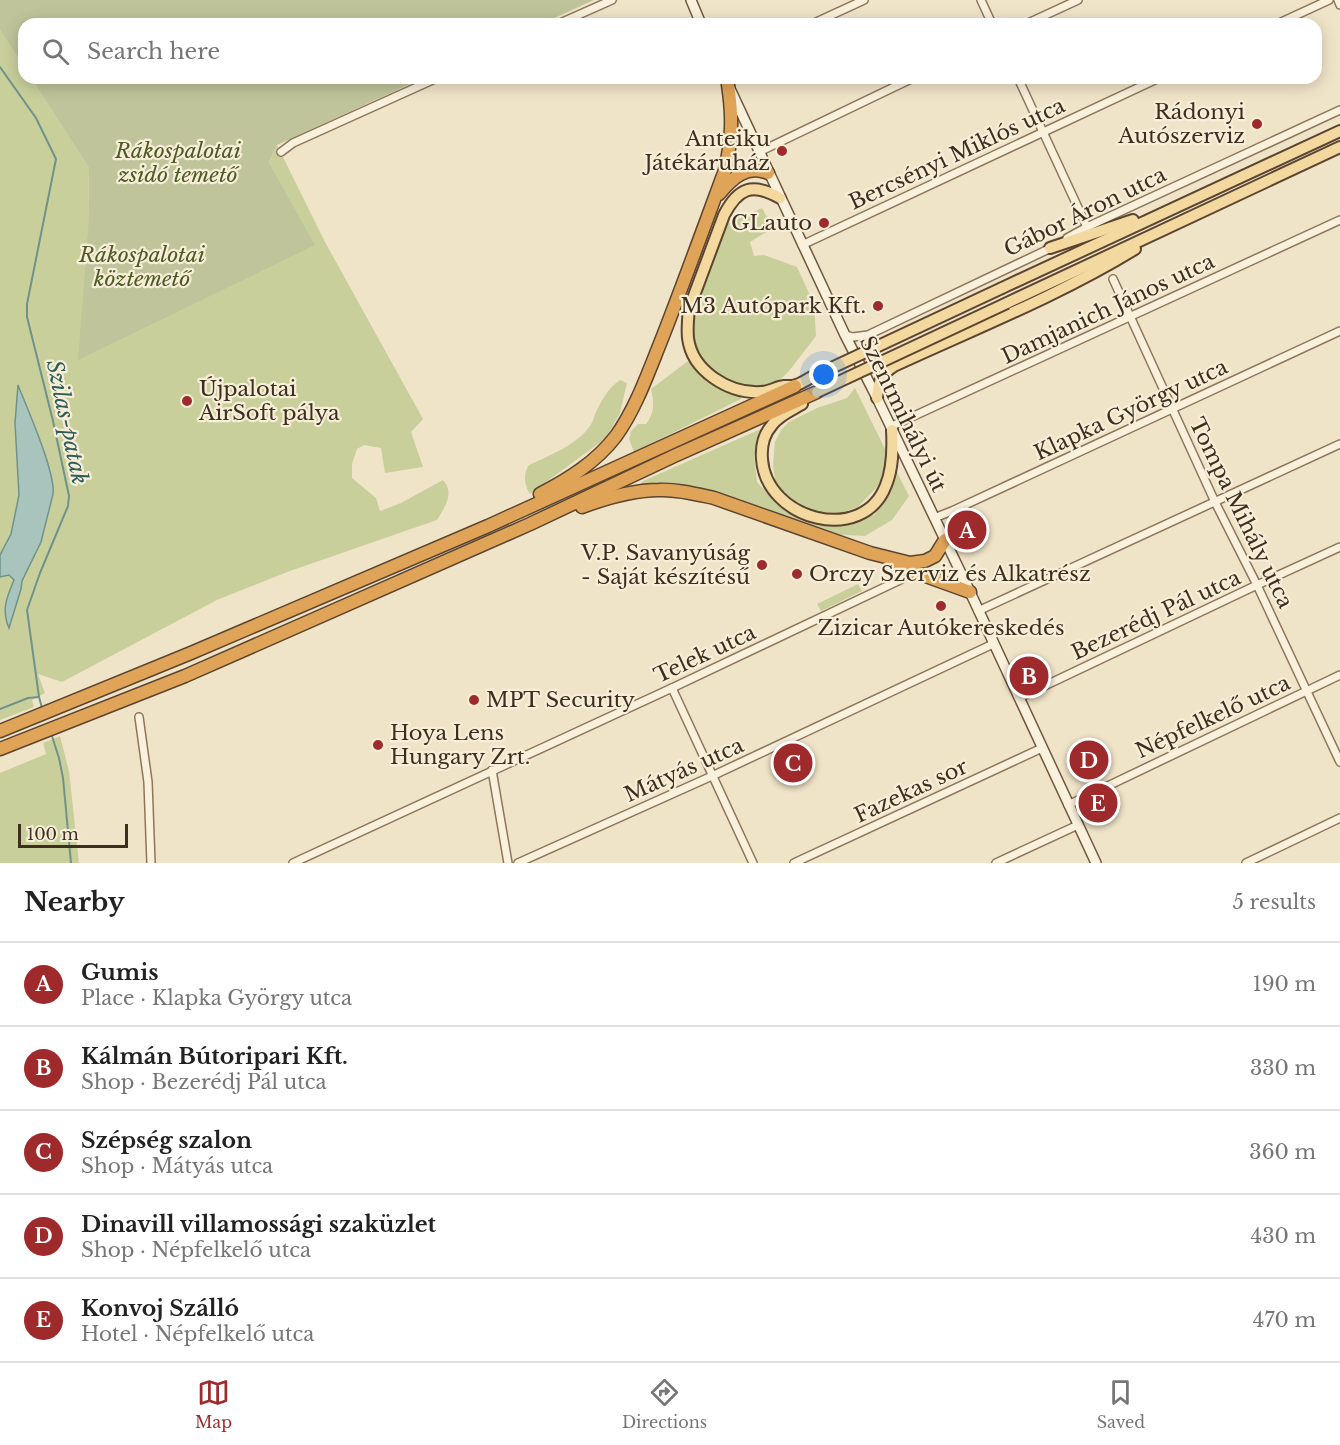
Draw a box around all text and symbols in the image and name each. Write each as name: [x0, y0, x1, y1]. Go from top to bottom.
search box: [18, 18, 1322, 84]
icon: search: [39, 35, 72, 68]
text: Search here: [87, 38, 220, 65]
street label: Bercsényi Miklós utca: [845, 92, 1069, 216]
place label: Rádonyi Autószerviz: [1117, 99, 1245, 149]
marker: Rádonyi Autószerviz: [1250, 117, 1264, 131]
place label: Anteiku Játékáruház: [641, 126, 770, 176]
park label: Rákospalotai zsidó temető: [114, 138, 242, 188]
marker: Anteiku Játékáruház: [775, 144, 789, 158]
street label: Gábor Áron utca: [1000, 161, 1171, 263]
place label: GLauto: [731, 210, 812, 236]
marker: GLauto: [817, 216, 831, 230]
park label: Rákospalotai köztemető: [78, 242, 206, 292]
street label: Damjanich János utca: [997, 248, 1219, 370]
place label: M3 Autópark Kft.: [680, 293, 866, 319]
marker: M3 Autópark Kft.: [871, 299, 885, 313]
street label: Szentmihályi út: [854, 332, 952, 496]
street label: Klapka György utca: [1030, 354, 1232, 466]
water label: Szilas-patak: [41, 357, 93, 487]
your location: [809, 360, 838, 389]
place label: Újpalotai AirSoft pálya: [198, 376, 340, 426]
marker: Újpalotai AirSoft pálya: [180, 394, 194, 408]
street label: Tompa Mihály utca: [1183, 413, 1299, 613]
pin: A: [948, 508, 986, 552]
place label: V.P. Savanyúság - Saját készítésű: [580, 540, 750, 590]
marker: V.P. Savanyúság - Saját készítésű: [755, 558, 769, 572]
place label: Orczy Szerviz és Alkatrész: [809, 561, 1091, 587]
street label: Bezerédj Pál utca: [1067, 564, 1245, 666]
marker: Orczy Szerviz és Alkatrész: [790, 567, 804, 581]
marker: Zizicar Autókereskedés: [934, 599, 948, 613]
place label: Zizicar Autókereskedés: [818, 615, 1064, 641]
street label: Telek utca: [650, 619, 760, 689]
pin: B: [1010, 654, 1048, 698]
street label: Népfelkelő utca: [1132, 670, 1295, 764]
place label: MPT Security: [486, 687, 636, 713]
marker: MPT Security: [467, 693, 481, 707]
place label: Hoya Lens Hungary Zrt.: [390, 720, 530, 770]
street label: Mátyás utca: [620, 732, 748, 808]
marker: Hoya Lens Hungary Zrt.: [371, 738, 385, 752]
pin: D: [1070, 738, 1108, 783]
pin: C: [774, 740, 812, 786]
street label: Fazekas sor: [850, 753, 972, 829]
pin: E: [1078, 780, 1118, 826]
scale bar: [18, 821, 128, 848]
text: 100 m: [27, 824, 79, 844]
text: Nearby: [24, 886, 125, 918]
text: 5 results: [1233, 890, 1316, 914]
text: Gumis: [81, 959, 158, 986]
text: A: [35, 972, 52, 996]
text: 190 m: [1253, 972, 1316, 996]
text: Place · Klapka György utca: [81, 986, 352, 1010]
text: Kálmán Bútoripari Kft.: [81, 1043, 348, 1070]
text: B: [36, 1056, 51, 1080]
text: 330 m: [1250, 1056, 1316, 1080]
text: Shop · Bezerédj Pál utca: [81, 1070, 327, 1094]
text: Szépség szalon: [81, 1127, 252, 1154]
text: C: [35, 1140, 52, 1164]
text: 360 m: [1249, 1140, 1316, 1164]
text: Shop · Mátyás utca: [81, 1154, 273, 1178]
text: Dinavill villamossági szaküzlet: [81, 1211, 436, 1238]
text: D: [34, 1224, 53, 1248]
text: 430 m: [1251, 1224, 1316, 1248]
text: Shop · Népfelkelő utca: [81, 1238, 311, 1262]
text: Konvoj Szálló: [81, 1295, 239, 1322]
text: E: [36, 1308, 51, 1332]
text: 470 m: [1253, 1308, 1316, 1332]
text: Hotel · Népfelkelő utca: [81, 1322, 314, 1346]
tab: Map: [195, 1376, 232, 1432]
tab: Directions: [622, 1376, 707, 1432]
tab: Saved: [1097, 1376, 1145, 1432]

